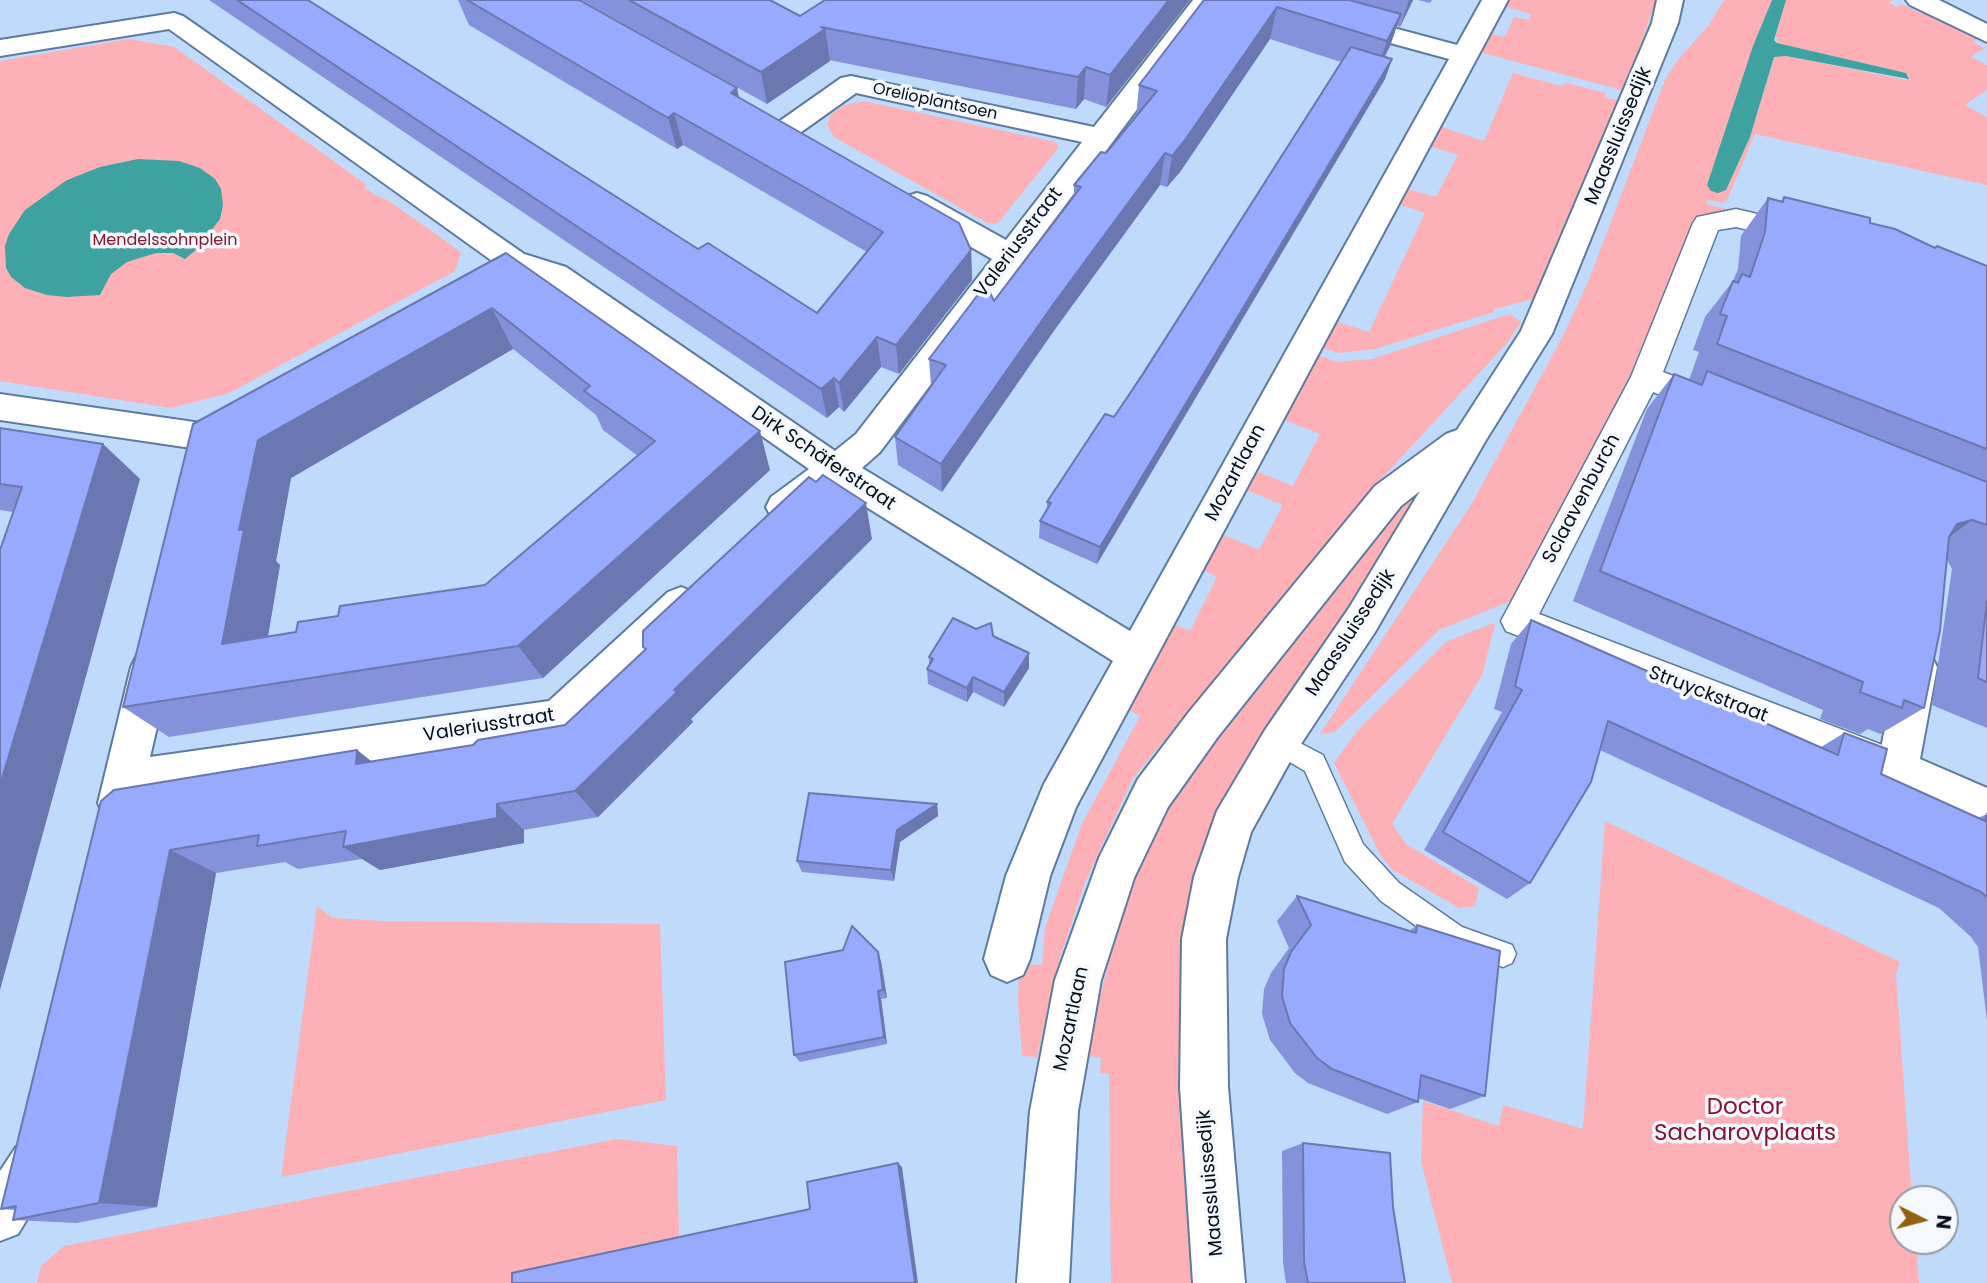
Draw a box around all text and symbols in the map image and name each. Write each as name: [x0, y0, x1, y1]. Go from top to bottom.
street label: Maassluissedijk: [1581, 64, 1657, 208]
street label: Orelioplantsoen: [871, 79, 999, 125]
street label: Valeriusstraat: [970, 183, 1068, 303]
park label: Mendelssohnplein: [93, 231, 237, 251]
street label: Dirk Schäferstraat: [746, 402, 900, 516]
street label: Mozartlaan: [1201, 421, 1271, 525]
street label: Sclaavenburch: [1538, 430, 1626, 568]
street label: Maassluissedijk: [1301, 565, 1401, 701]
street label: Struyckstraat: [1645, 662, 1771, 728]
street label: Valeriusstraat: [422, 704, 556, 748]
street label: Mozartlaan: [1050, 965, 1094, 1073]
park label: Doctor Sacharovplaats: [1654, 1094, 1836, 1148]
street label: Maassluissedijk: [1193, 1109, 1229, 1257]
north arrow: [1889, 1185, 1959, 1255]
text: N: [1929, 1214, 1958, 1231]

